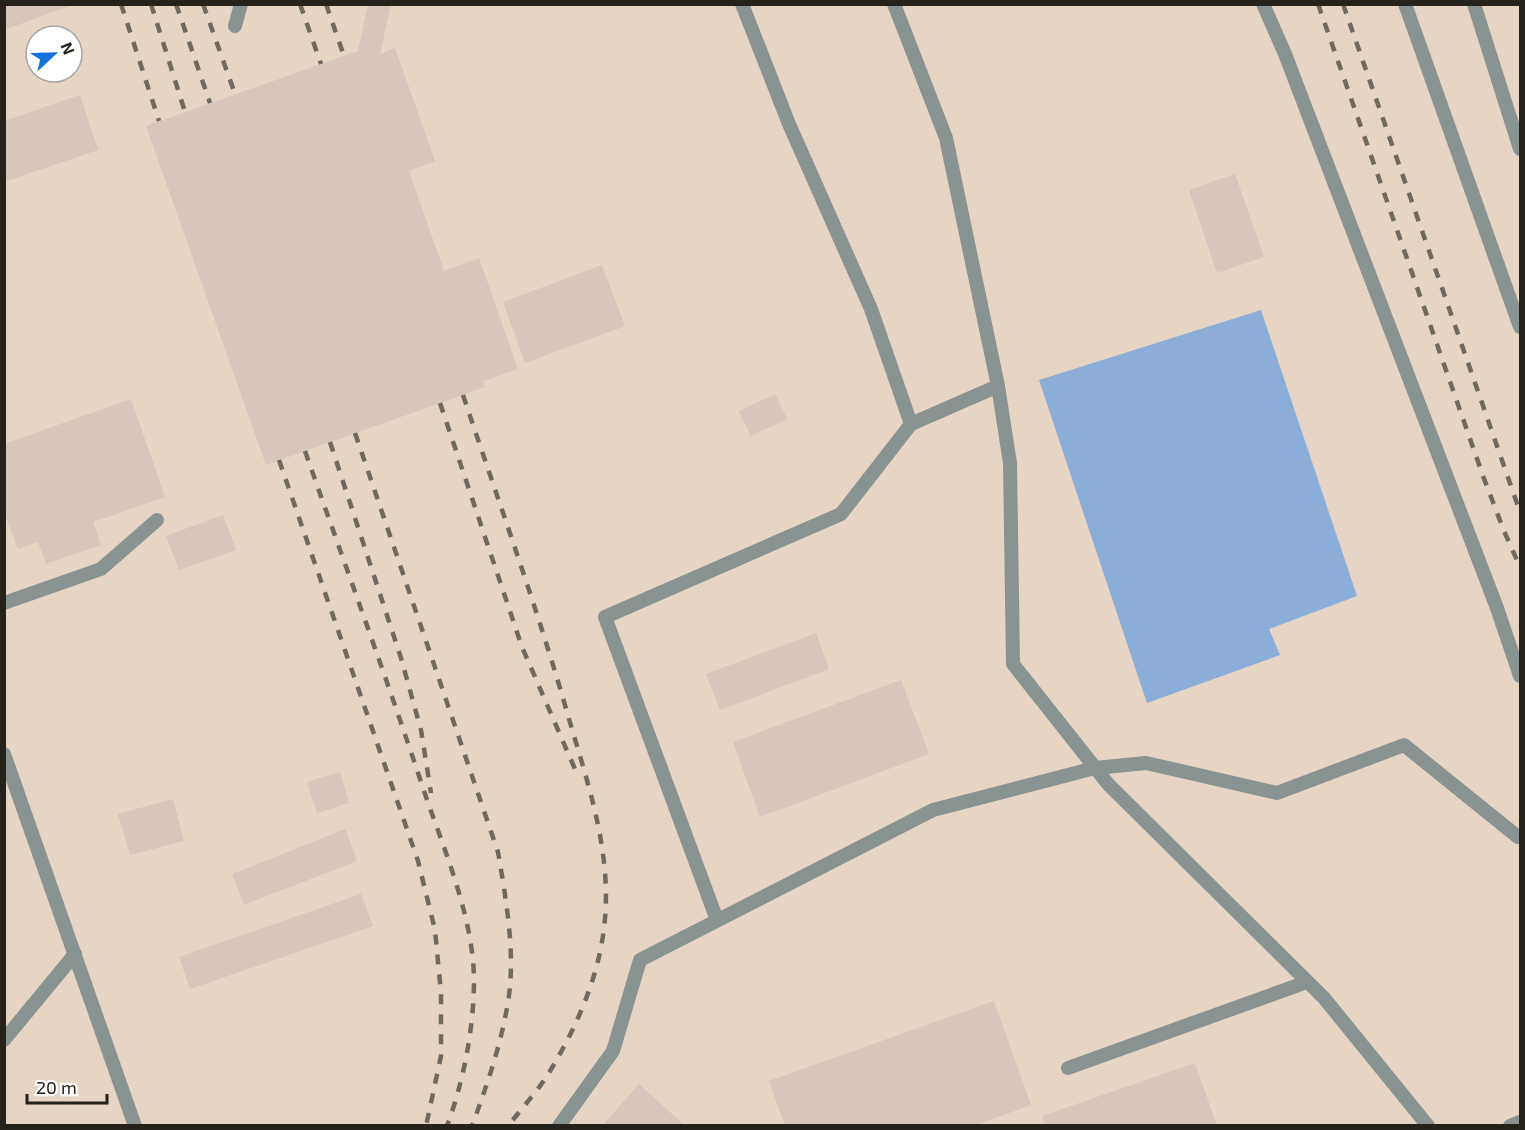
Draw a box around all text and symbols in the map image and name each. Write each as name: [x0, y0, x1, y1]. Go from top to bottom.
north arrow: [24, 24, 84, 84]
text: N: [57, 39, 79, 57]
scale bar: [27, 1067, 106, 1105]
text: 20 m: [36, 1076, 77, 1098]

